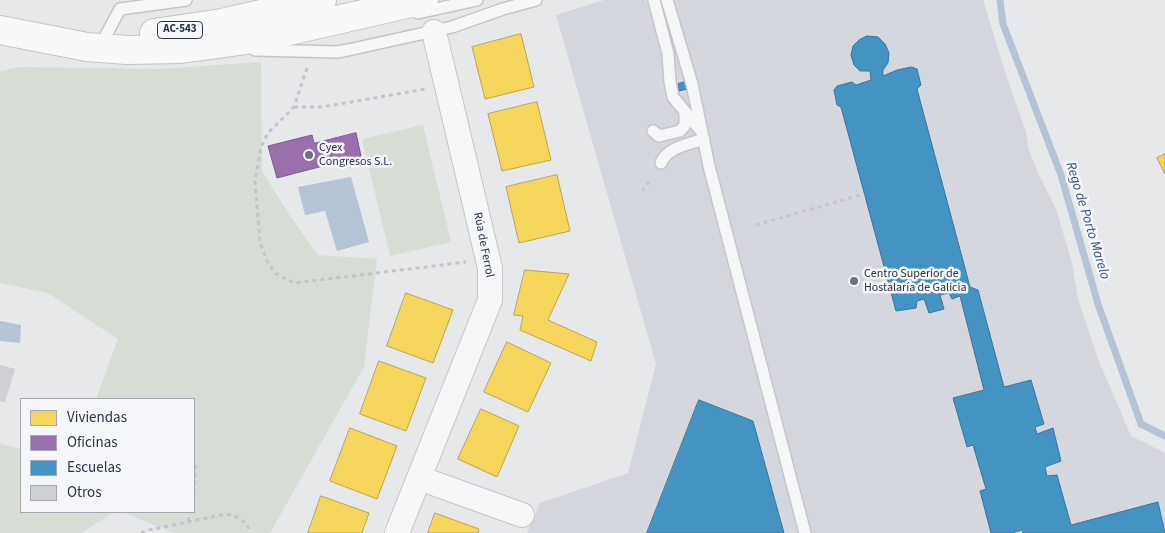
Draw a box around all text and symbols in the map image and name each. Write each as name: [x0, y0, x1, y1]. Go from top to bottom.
road number: AC-543: [158, 22, 202, 38]
place label: Cyex Congresos S.L.: [319, 141, 392, 169]
marker: Cyex Congresos S.L.: [303, 149, 315, 161]
water label: Rego de Porto Marelo: [1061, 160, 1113, 282]
street label: Rúa de Ferrol: [470, 211, 496, 279]
place label: Centro Superior de Hostalaría de Galicia: [864, 267, 967, 295]
marker: Centro Superior de Hostalaría de Galicia: [848, 275, 860, 287]
legend: [20, 398, 195, 513]
text: Viviendas: [67, 407, 127, 428]
text: Oficinas: [67, 432, 118, 453]
text: Escuelas: [67, 457, 121, 478]
text: Otros: [67, 482, 101, 503]

